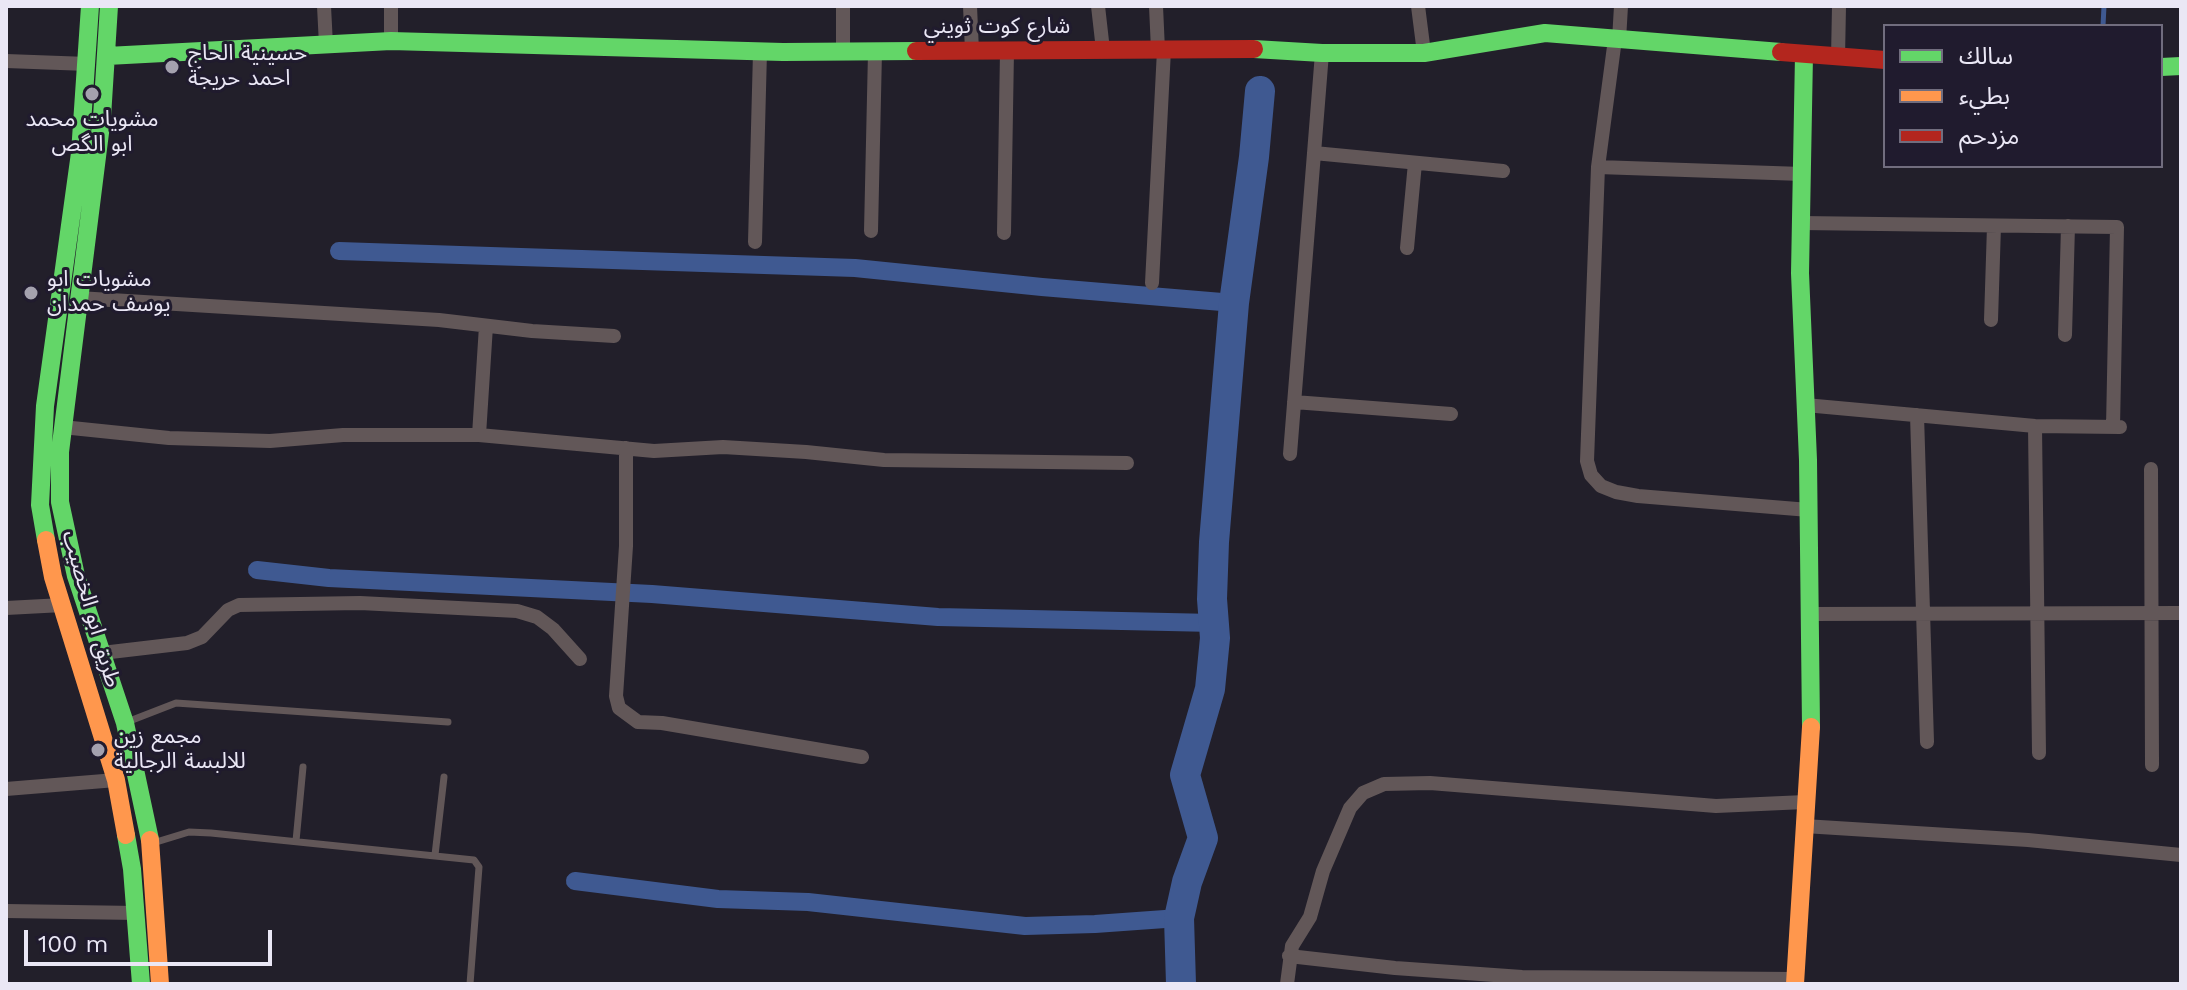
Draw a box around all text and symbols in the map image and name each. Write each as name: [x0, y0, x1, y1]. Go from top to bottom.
street label: شارع كوت ثويني: [924, 14, 1070, 40]
legend: [1883, 24, 2163, 168]
place label: حسينية الحاج احمد حريجة: [188, 41, 307, 92]
text: سالك: [1959, 42, 2013, 70]
marker: حسينية الحاج احمد حريجة: [163, 58, 181, 76]
text: بطيء: [1959, 82, 2010, 110]
marker: مشويات محمد ابو الگص: [83, 85, 101, 103]
place label: مشويات محمد ابو الگص: [26, 107, 158, 158]
text: مزدحم: [1959, 122, 2019, 150]
place label: مشويات ابو يوسف حمدان: [47, 267, 171, 318]
marker: مشويات ابو يوسف حمدان: [22, 284, 40, 302]
street label: طريق ابو الخصيب: [56, 528, 126, 690]
place label: مجمع زين للالبسة الرجالية: [114, 724, 246, 776]
marker: مجمع زين للالبسة الرجالية: [89, 741, 107, 759]
scale bar: [28, 914, 276, 964]
text: 100 m: [38, 930, 108, 958]

